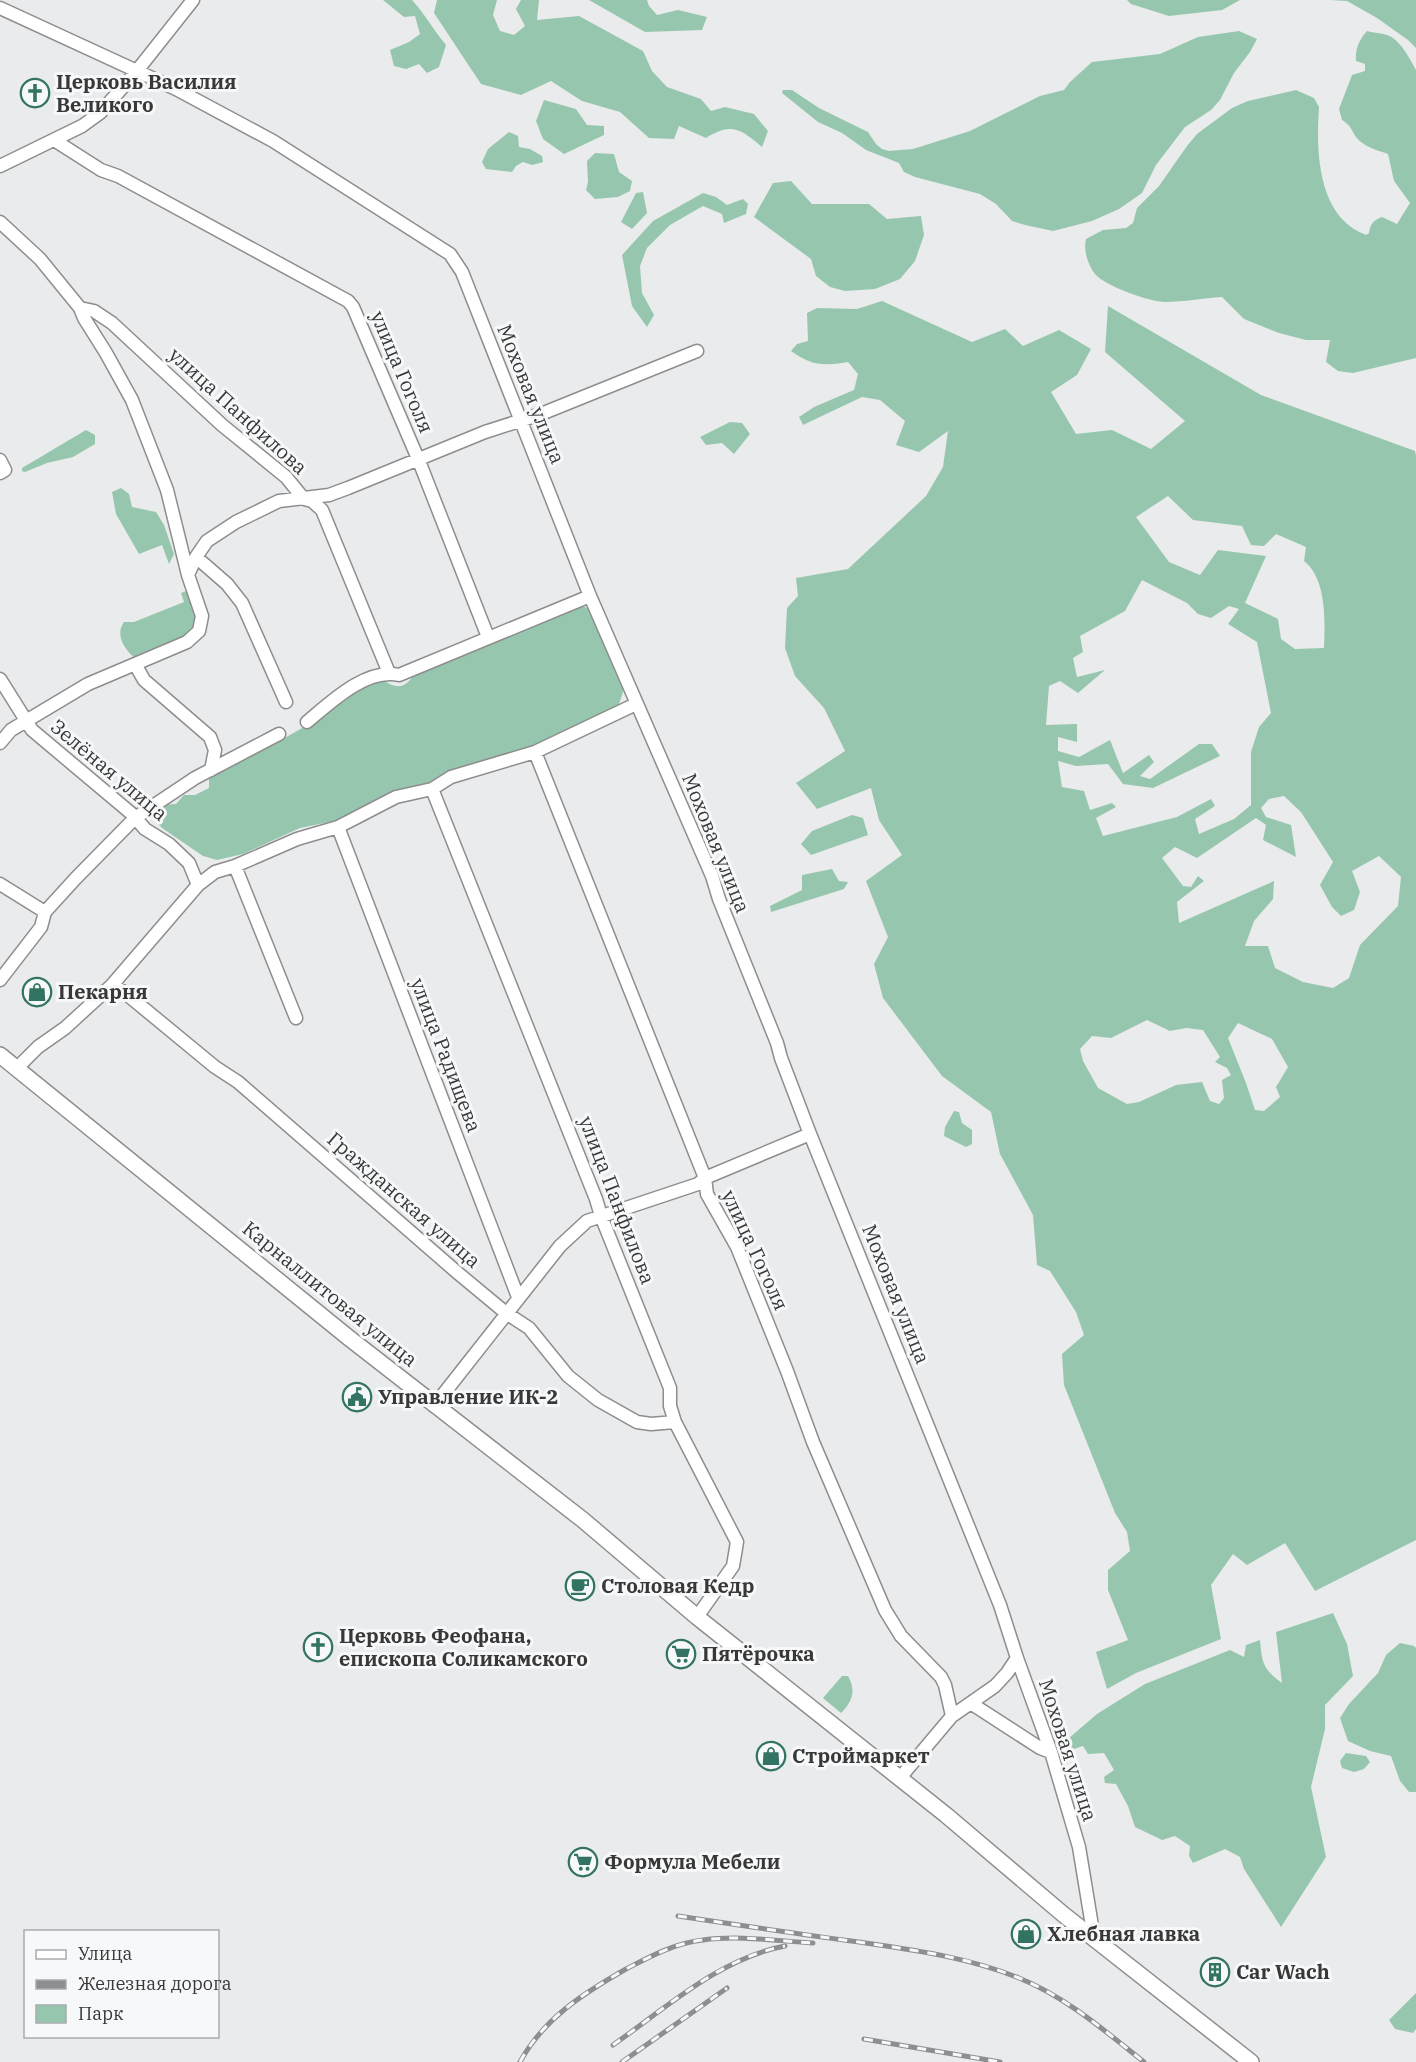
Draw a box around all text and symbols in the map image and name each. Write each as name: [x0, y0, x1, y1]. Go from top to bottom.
place label: Церковь Василия Великого: [56, 68, 237, 118]
church icon: Церковь Василия Великого: [19, 77, 51, 109]
street label: улица Гоголя: [365, 307, 440, 437]
street label: Моховая улица: [491, 320, 572, 468]
street label: улица Панфилова: [163, 341, 314, 480]
street label: Зелёная улица: [45, 713, 174, 827]
street label: Моховая улица: [676, 769, 757, 917]
street label: улица Радищева: [405, 974, 488, 1136]
shop icon: Пекарня: [21, 976, 53, 1008]
place label: Пекарня: [58, 978, 148, 1005]
street label: улица Панфилова: [573, 1112, 662, 1288]
street label: Гражданская улица: [322, 1125, 487, 1274]
street label: улица Гоголя: [716, 1185, 795, 1314]
street label: Карналлитовая улица: [237, 1215, 423, 1373]
street label: Моховая улица: [856, 1220, 937, 1368]
public building icon: Управление ИК-2: [341, 1381, 373, 1413]
place label: Управление ИК-2: [378, 1383, 559, 1410]
cafe icon: Столовая Кедр: [564, 1570, 596, 1602]
place label: Столовая Кедр: [601, 1572, 754, 1599]
place label: Церковь Феофана, епископа Соликамского: [339, 1622, 588, 1672]
church icon: Церковь Феофана, епископа Соликамского: [302, 1631, 334, 1663]
supermarket icon: Пятёрочка: [665, 1638, 697, 1670]
place label: Пятёрочка: [702, 1640, 815, 1667]
street label: Моховая улица: [1033, 1675, 1104, 1825]
shop icon: Строймаркет: [755, 1740, 787, 1772]
place label: Строймаркет: [792, 1742, 930, 1769]
supermarket icon: Формула Мебели: [567, 1846, 599, 1878]
place label: Формула Мебели: [604, 1848, 781, 1875]
shop icon: Хлебная лавка: [1010, 1918, 1042, 1950]
place label: Хлебная лавка: [1047, 1920, 1200, 1947]
legend: [24, 1930, 219, 2038]
text: Улица: [78, 1942, 133, 1965]
building icon: Car Wach: [1199, 1956, 1231, 1988]
place label: Car Wach: [1236, 1958, 1330, 1985]
text: Железная дорога: [78, 1972, 232, 1995]
text: Парк: [78, 2002, 124, 2025]

